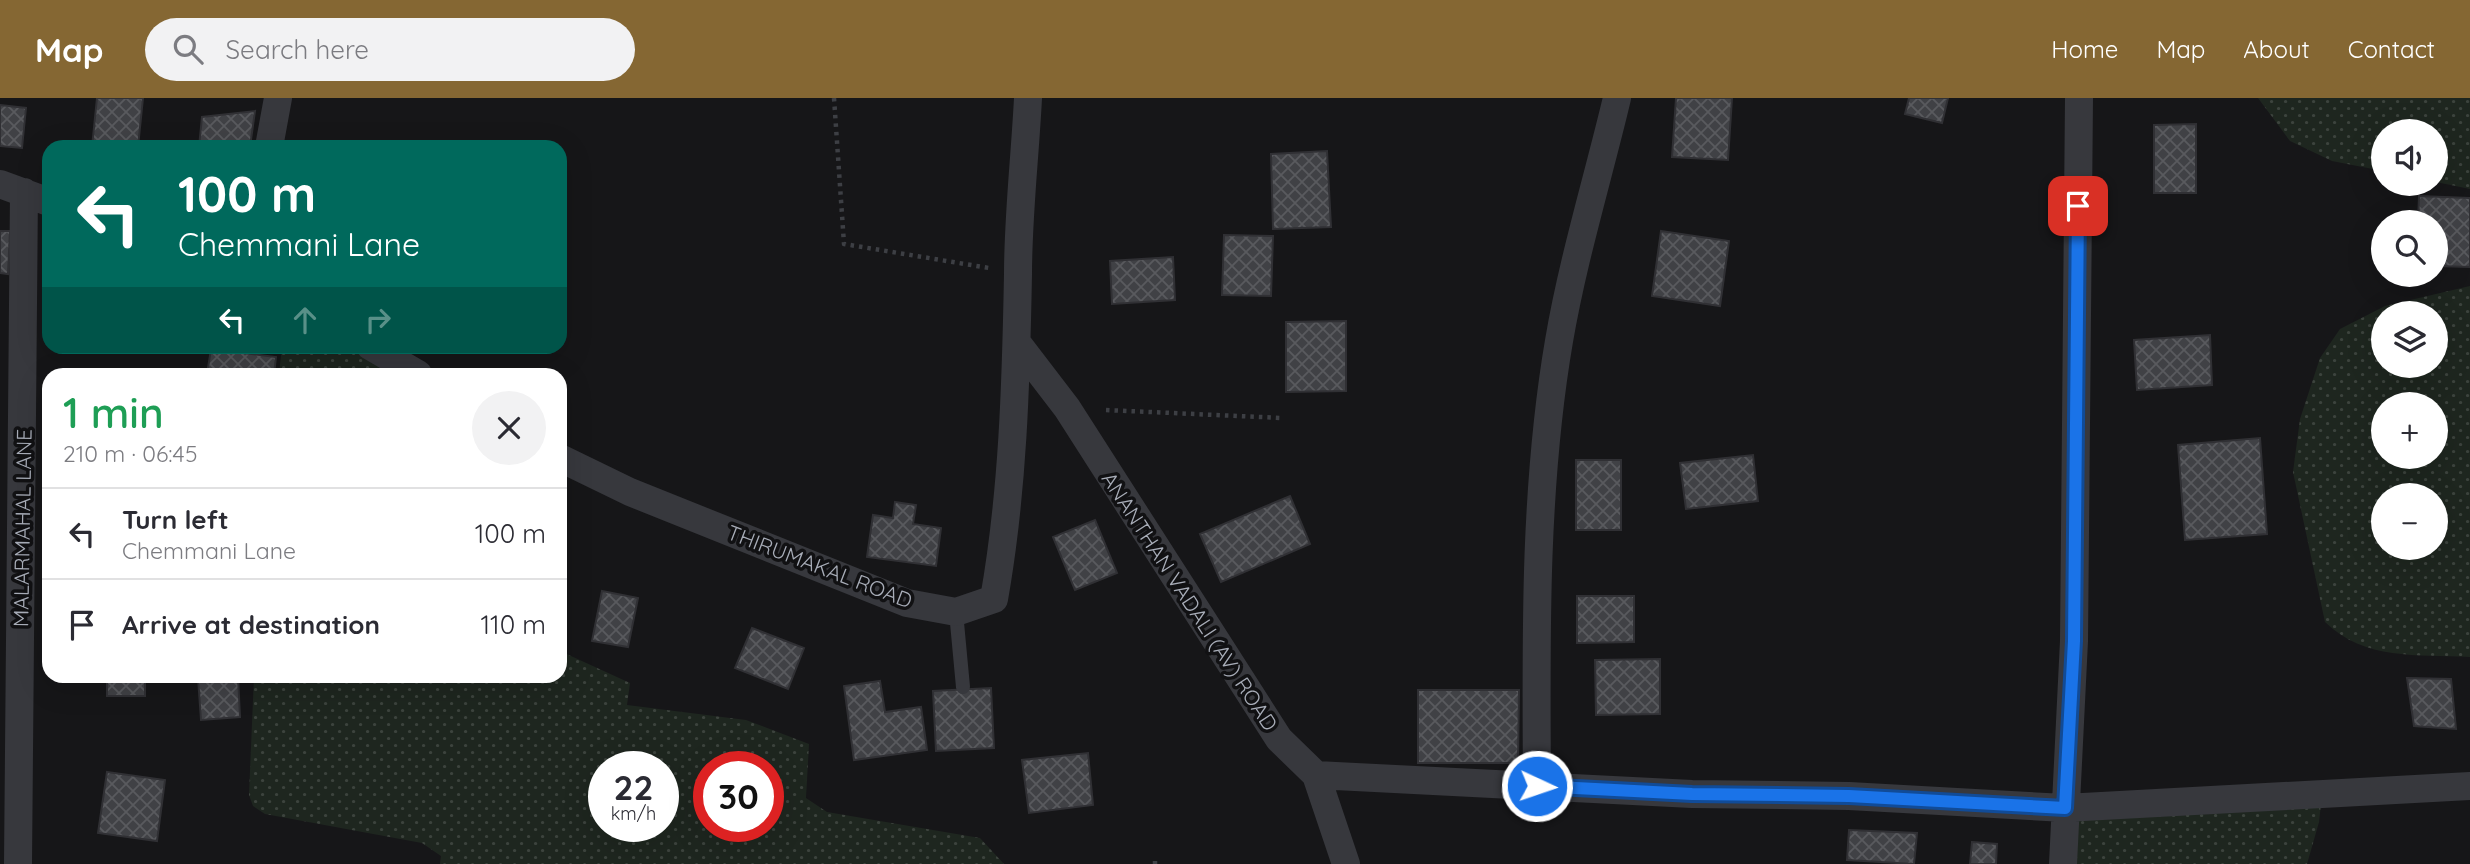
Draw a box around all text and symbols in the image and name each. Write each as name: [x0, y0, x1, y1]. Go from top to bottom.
search box: [145, 18, 635, 81]
text: Map: [35, 29, 103, 70]
icon: search: [169, 30, 207, 68]
text: Search here: [225, 33, 369, 66]
text: Home: [2051, 34, 2118, 64]
text: Map: [2156, 34, 2205, 64]
text: About: [2243, 34, 2310, 64]
text: Contact: [2348, 34, 2435, 64]
map controls: [2371, 119, 2448, 560]
button: sound: [2371, 119, 2448, 196]
text: 100 m: [178, 163, 316, 224]
icon: left: [63, 168, 154, 259]
pin: [2048, 176, 2108, 236]
icon: arrive: [2059, 187, 2097, 225]
button: search: [2371, 210, 2448, 287]
text: Chemmani Lane: [178, 224, 420, 264]
icon: left: [213, 301, 251, 339]
icon: ahead: [286, 301, 324, 339]
icon: right: [359, 301, 397, 339]
button: layers: [2371, 301, 2448, 378]
text: 1 min: [63, 386, 164, 439]
button: close: [472, 391, 546, 465]
button: +: [2371, 392, 2448, 469]
street label: MALARMAHAL LANE: [7, 429, 37, 627]
text: 210 m · 06:45: [63, 439, 197, 468]
street label: ANANTHAN VADALI (AV) ROAD: [1096, 467, 1284, 735]
button: −: [2371, 483, 2448, 560]
text: Turn left: [122, 503, 229, 536]
icon: left: [63, 515, 101, 553]
text: 100 m: [475, 517, 546, 550]
street label: THIRUMAKAL ROAD: [724, 519, 916, 613]
text: Chemmani Lane: [122, 536, 296, 565]
icon: arrive: [63, 606, 101, 644]
text: Arrive at destination: [122, 608, 380, 641]
text: 110 m: [480, 608, 546, 641]
position arrow: [1500, 749, 1574, 823]
speed limit sign: 30: [693, 751, 784, 842]
text: 22: [614, 765, 653, 809]
text: km/h: [611, 802, 656, 825]

